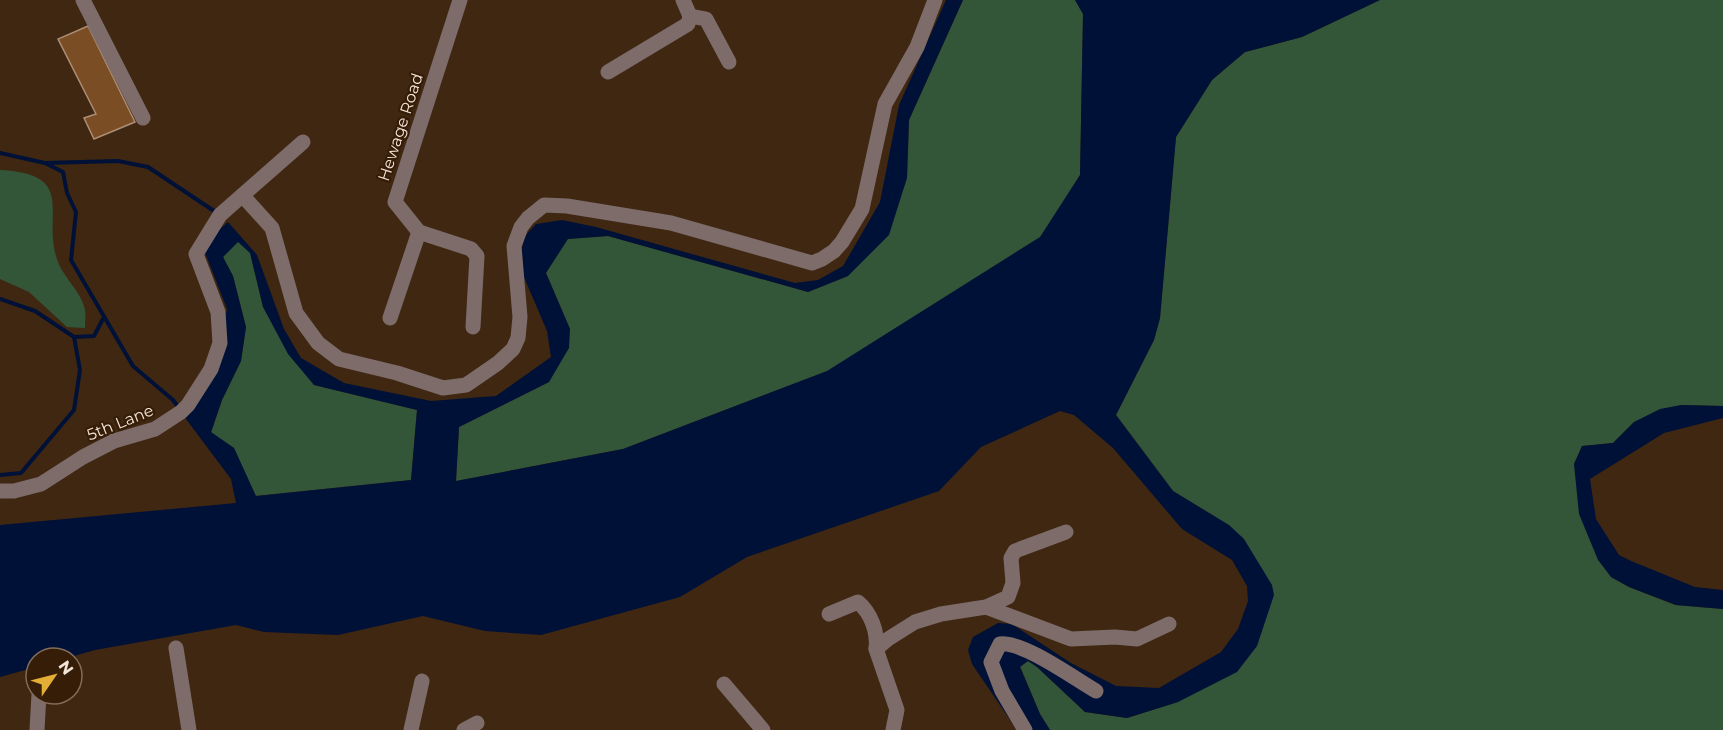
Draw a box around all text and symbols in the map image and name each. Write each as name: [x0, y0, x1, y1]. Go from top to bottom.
street label: Hewage Road: [374, 71, 427, 184]
street label: 5th Lane: [84, 401, 156, 444]
north arrow: [24, 646, 84, 706]
text: N: [54, 657, 77, 678]

